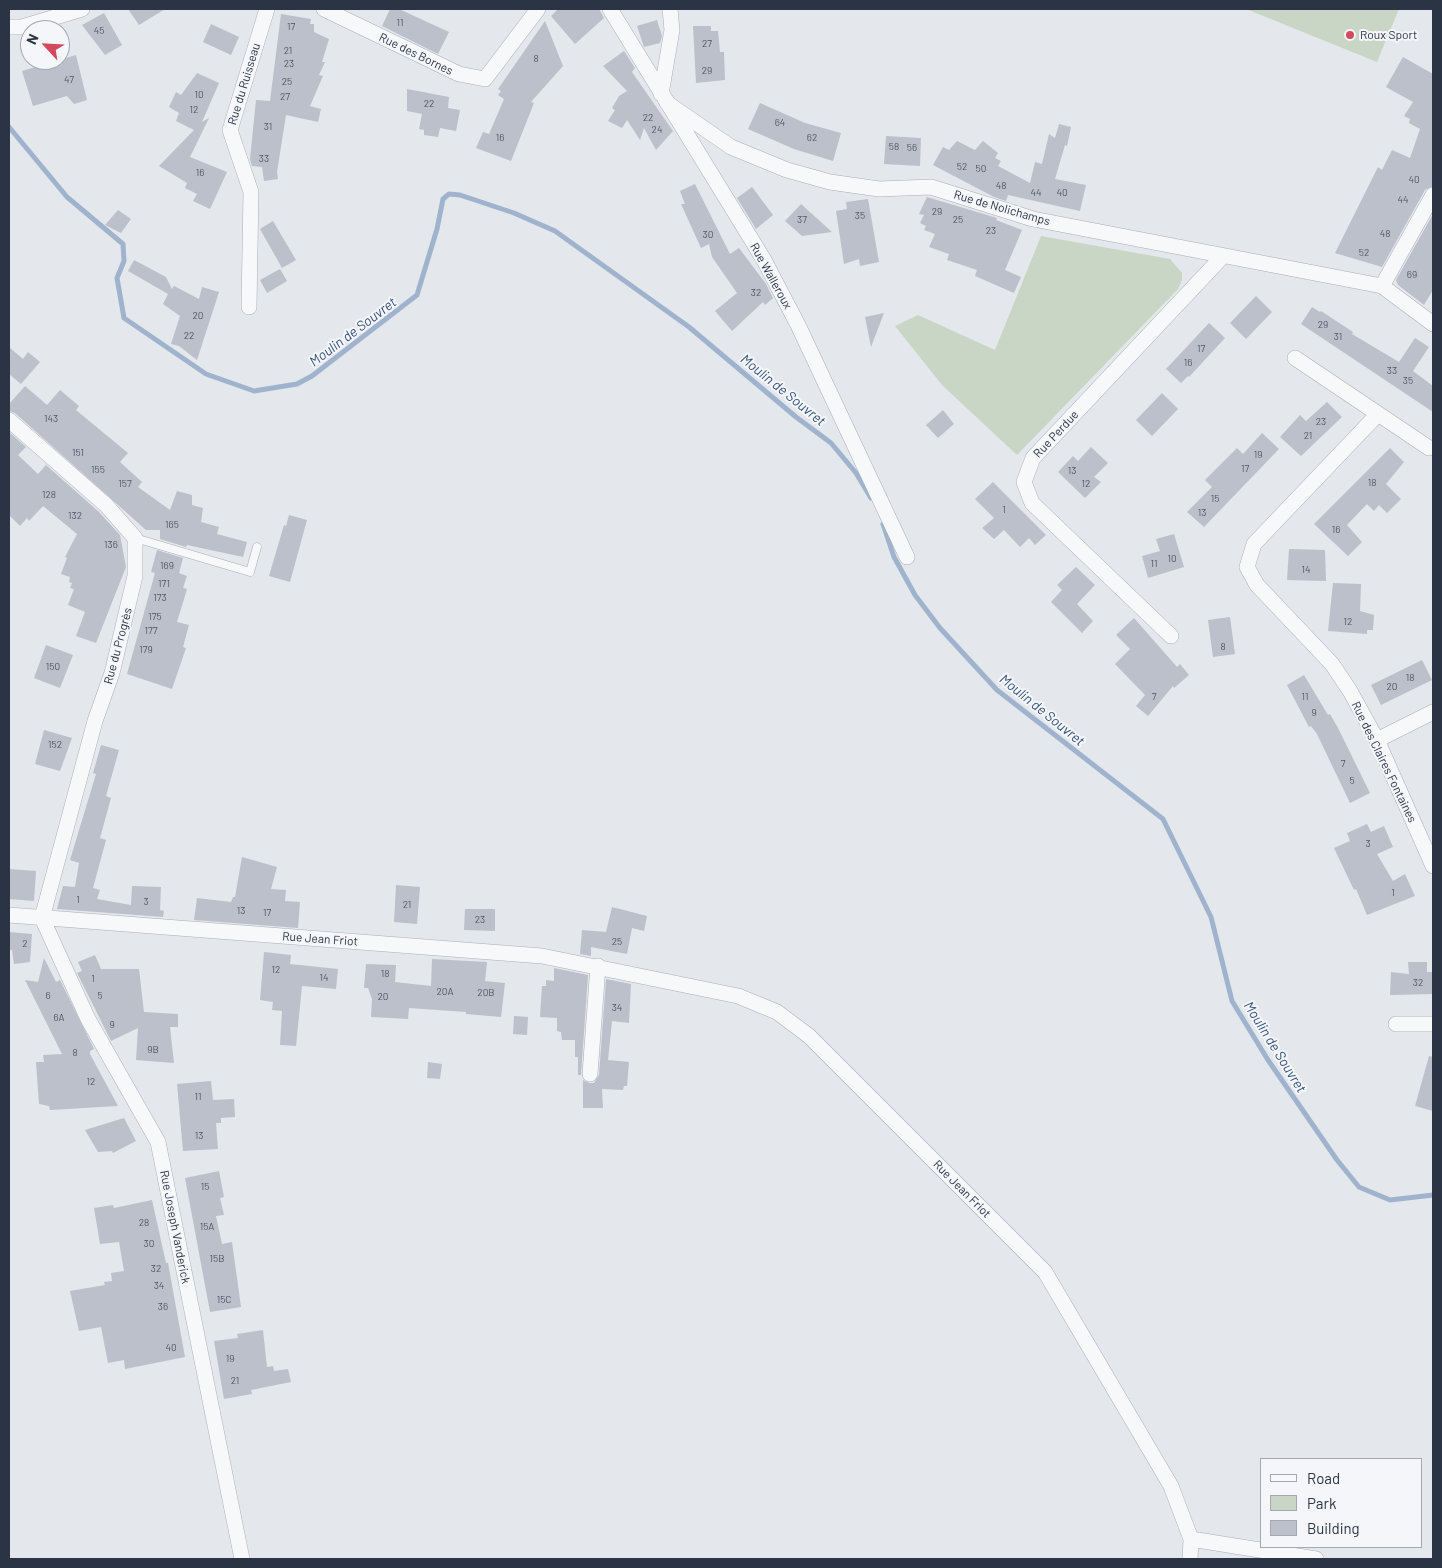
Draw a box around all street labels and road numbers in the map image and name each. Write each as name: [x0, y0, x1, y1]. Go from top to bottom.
street label: Rue des Bornes: [377, 30, 455, 78]
street label: Rue du Ruisseau: [225, 41, 263, 127]
street label: Rue de Nolichamps: [952, 187, 1052, 229]
street label: Rue Walleroux: [747, 240, 795, 312]
street label: Rue Perdue: [1030, 407, 1082, 461]
street label: Rue du Progrès: [101, 606, 135, 686]
street label: Rue des Claires Fontaines: [1348, 699, 1420, 825]
street label: Rue Jean Friot: [282, 929, 358, 949]
street label: Rue Jean Friot: [930, 1157, 994, 1221]
street label: Rue Joseph Vanderick: [157, 1169, 193, 1285]

